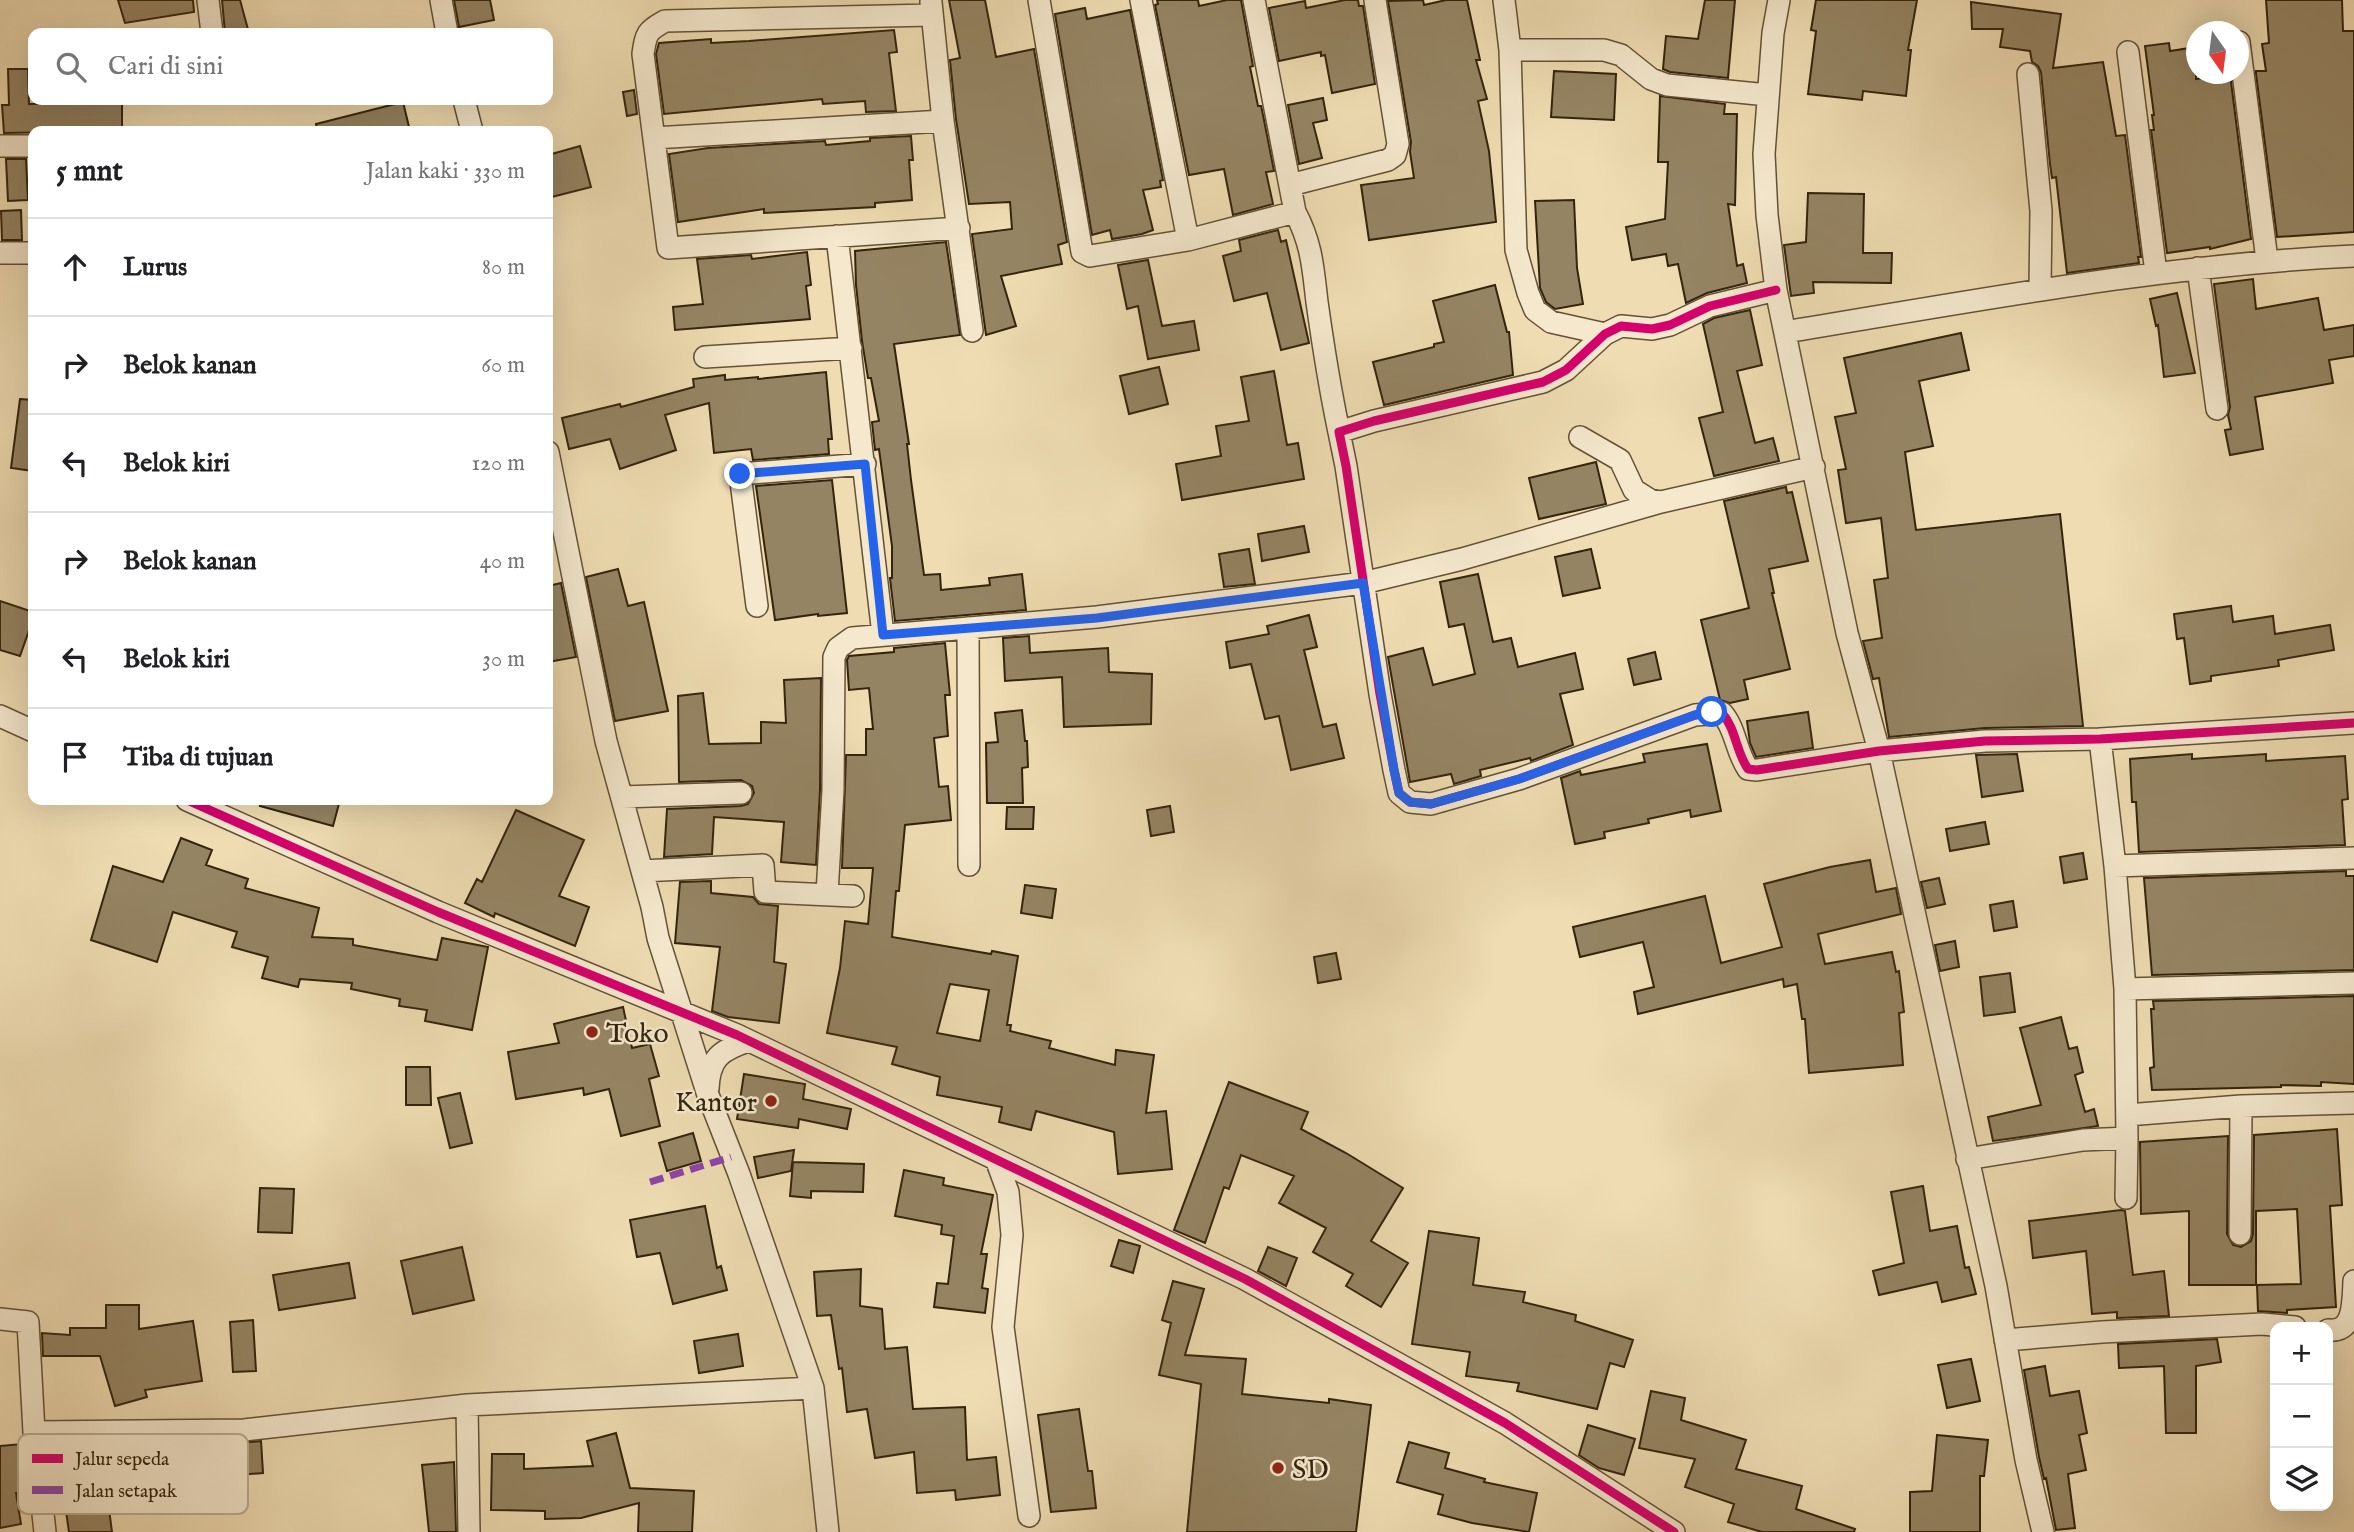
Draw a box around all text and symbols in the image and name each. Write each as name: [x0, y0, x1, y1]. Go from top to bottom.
north arrow: [2186, 21, 2249, 84]
search box: [28, 28, 553, 105]
icon: search: [52, 48, 90, 86]
text: Cari di sini: [108, 50, 223, 83]
text: 5 mnt: [56, 153, 123, 191]
text: Jalan kaki · 330 m: [366, 157, 525, 186]
icon: ahead: [56, 248, 94, 286]
text: Lurus: [123, 251, 187, 284]
text: 80 m: [482, 253, 525, 282]
icon: right: [56, 346, 94, 384]
text: Belok kanan: [123, 349, 257, 382]
text: 60 m: [481, 351, 525, 380]
icon: left: [56, 444, 94, 482]
text: Belok kiri: [123, 447, 230, 480]
text: 120 m: [472, 449, 525, 478]
route end: [724, 458, 755, 489]
icon: right: [56, 542, 94, 580]
text: Belok kanan: [123, 545, 257, 578]
text: 40 m: [480, 547, 525, 576]
icon: left: [56, 640, 94, 678]
text: Belok kiri: [123, 643, 230, 676]
text: 30 m: [482, 645, 525, 674]
route start: [1696, 696, 1727, 727]
icon: arrive: [56, 738, 94, 776]
text: Tiba di tujuan: [123, 741, 273, 774]
place label: Toko: [606, 1017, 669, 1052]
marker: Toko: [584, 1024, 600, 1040]
place label: Kantor: [675, 1086, 757, 1121]
marker: Kantor: [763, 1093, 779, 1109]
map controls: [2270, 1322, 2333, 1511]
button: +: [2270, 1322, 2333, 1385]
button: −: [2270, 1385, 2333, 1448]
legend: [18, 1434, 248, 1514]
text: Jalur sepeda: [73, 1448, 170, 1472]
button: layers: [2270, 1448, 2333, 1511]
place label: SD: [1292, 1453, 1329, 1488]
marker: SD: [1270, 1460, 1286, 1476]
text: Jalan setapak: [73, 1480, 178, 1504]

